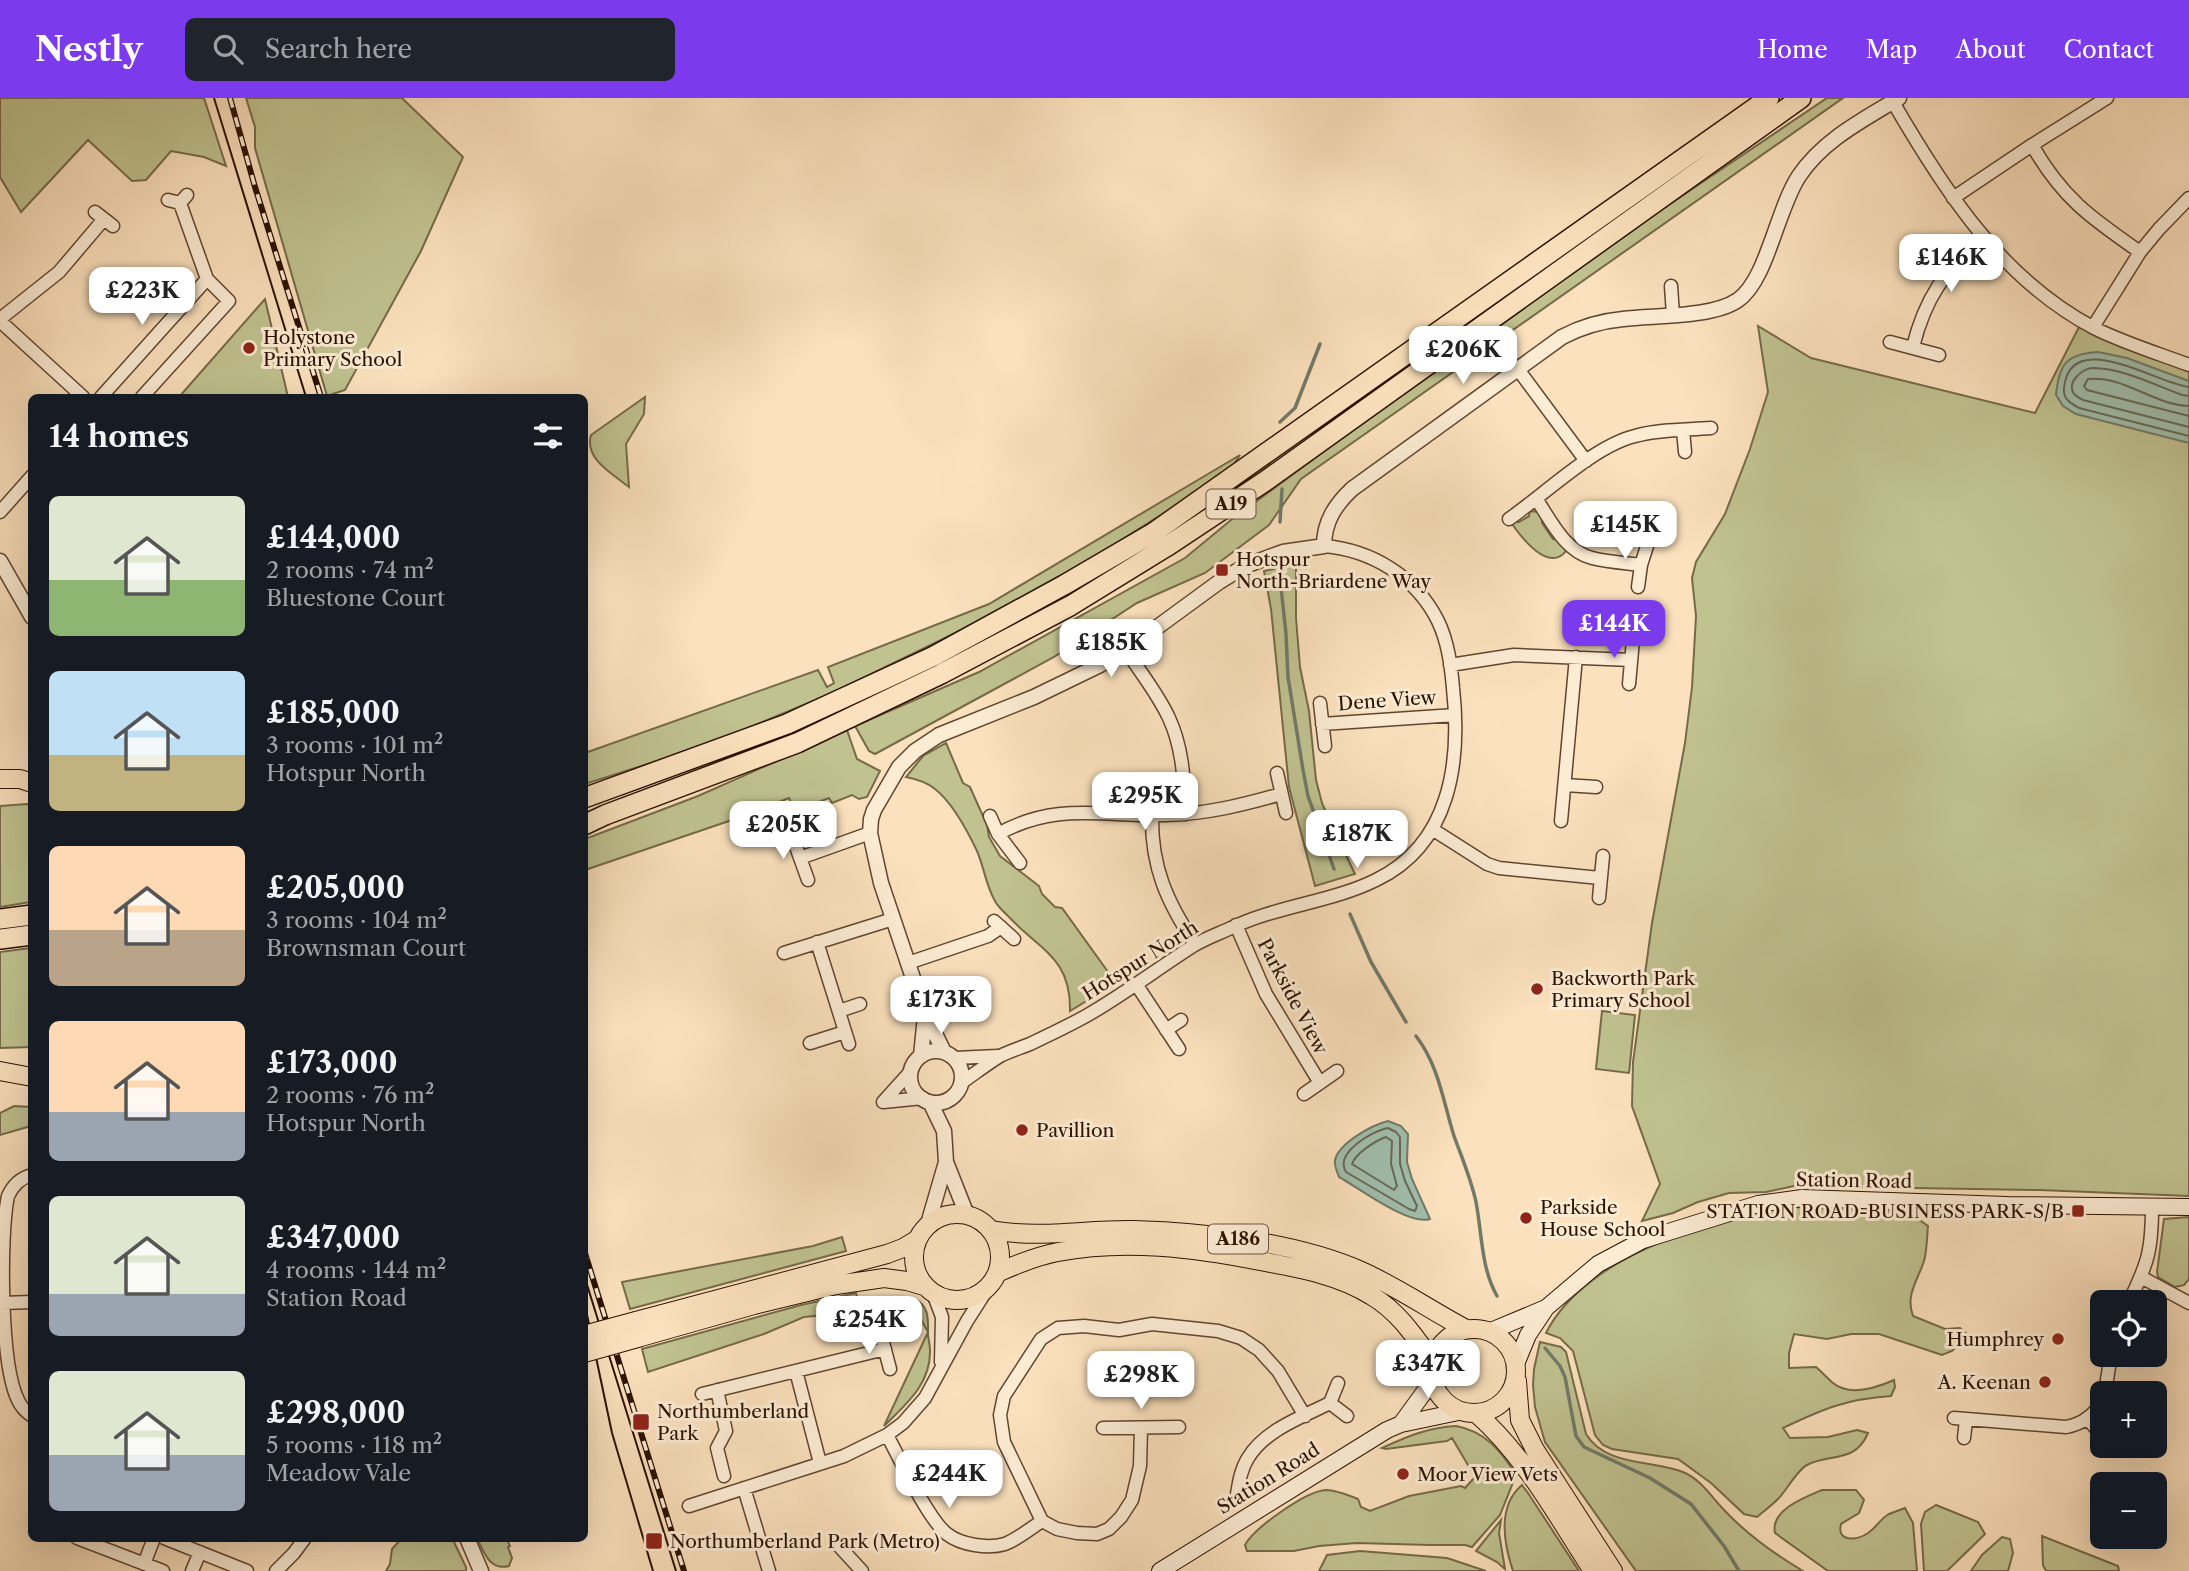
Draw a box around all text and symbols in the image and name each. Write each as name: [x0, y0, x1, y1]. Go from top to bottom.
search box: [185, 18, 675, 81]
text: Nestly: [35, 29, 143, 70]
icon: search: [209, 30, 247, 68]
text: Search here: [265, 33, 412, 65]
text: Home: [1757, 35, 1828, 64]
text: Map: [1866, 35, 1917, 64]
text: About: [1955, 35, 2026, 64]
text: Contact: [2064, 35, 2154, 64]
pin: £146K: [1902, 234, 2000, 294]
text: £146K: [1915, 243, 1987, 271]
pin: £223K: [93, 268, 191, 327]
text: £223K: [105, 276, 179, 304]
place label: Holystone Primary School: [263, 326, 403, 371]
pin: £206K: [1414, 327, 1512, 386]
text: £206K: [1425, 335, 1501, 363]
marker: Holystone Primary School: [241, 340, 257, 356]
icon: filters: [529, 417, 567, 455]
text: 14 homes: [49, 418, 189, 455]
road number: A19: [1206, 490, 1256, 518]
pin: £145K: [1576, 502, 1674, 561]
text: £145K: [1590, 510, 1660, 538]
text: £144,000: [266, 519, 400, 556]
icon: home: [105, 524, 189, 608]
place label: Hotspur North-Briardene Way: [1236, 548, 1432, 593]
text: 2 rooms · 74 m²: [266, 556, 434, 584]
marker: Hotspur North-Briardene Way: [1214, 562, 1230, 578]
text: Bluestone Court: [266, 584, 445, 612]
pin: £144K: [1565, 601, 1663, 660]
text: £144K: [1578, 609, 1650, 637]
pin: £185K: [1062, 620, 1160, 679]
text: £185K: [1075, 628, 1147, 656]
street label: Dene View: [1337, 686, 1437, 715]
text: £185,000: [266, 694, 400, 731]
icon: home: [105, 699, 189, 783]
text: 3 rooms · 101 m²: [266, 731, 443, 759]
text: Hotspur North: [266, 759, 426, 787]
pin: £295K: [1096, 772, 1194, 832]
text: £295K: [1108, 781, 1182, 809]
pin: £205K: [734, 802, 832, 861]
text: £205K: [746, 810, 820, 838]
pin: £187K: [1308, 810, 1406, 870]
text: £187K: [1322, 819, 1392, 847]
text: £205,000: [266, 869, 405, 906]
icon: home: [105, 874, 189, 958]
text: 3 rooms · 104 m²: [266, 906, 447, 934]
street label: Hotspur North: [1078, 916, 1202, 1005]
text: Brownsman Court: [266, 934, 466, 962]
street label: Parkside View: [1252, 935, 1333, 1058]
place label: Backworth Park Primary School: [1551, 967, 1696, 1012]
pin: £173K: [892, 976, 990, 1036]
marker: Backworth Park Primary School: [1529, 981, 1545, 997]
text: £173K: [906, 985, 976, 1013]
text: £173,000: [266, 1044, 398, 1081]
icon: home: [105, 1049, 189, 1133]
text: 2 rooms · 76 m²: [266, 1081, 434, 1109]
text: Hotspur North: [266, 1109, 426, 1137]
place label: Pavillion: [1036, 1119, 1115, 1142]
marker: Pavillion: [1014, 1122, 1030, 1138]
street label: Station Road: [1796, 1168, 1913, 1193]
place label: Parkside House School: [1540, 1196, 1666, 1241]
place label: STATION ROAD-BUSINESS PARK-S/B: [1706, 1200, 2064, 1223]
marker: STATION ROAD-BUSINESS PARK-S/B: [2070, 1203, 2086, 1219]
marker: Parkside House School: [1518, 1210, 1534, 1226]
text: £347,000: [266, 1219, 400, 1256]
icon: home: [105, 1224, 189, 1308]
road number: A186: [1208, 1224, 1268, 1254]
text: 4 rooms · 144 m²: [266, 1256, 446, 1284]
text: Station Road: [266, 1284, 407, 1312]
map controls: [2090, 1290, 2167, 1549]
button: locate: [2090, 1290, 2167, 1367]
pin: £254K: [820, 1296, 918, 1356]
text: £254K: [832, 1305, 906, 1333]
place label: Humphrey: [1946, 1328, 2044, 1351]
marker: Humphrey: [2050, 1331, 2066, 1347]
pin: £347K: [1379, 1340, 1477, 1400]
text: £347K: [1392, 1349, 1464, 1377]
pin: £298K: [1092, 1352, 1190, 1411]
text: £298K: [1103, 1360, 1179, 1388]
place label: A. Keenan: [1937, 1371, 2031, 1394]
marker: A. Keenan: [2037, 1374, 2053, 1390]
button: +: [2090, 1381, 2167, 1458]
text: £298,000: [266, 1394, 405, 1431]
icon: home: [105, 1399, 189, 1483]
place label: Northumberland Park: [657, 1400, 810, 1445]
marker: Northumberland Park: [631, 1412, 651, 1432]
text: 5 rooms · 118 m²: [266, 1431, 442, 1459]
street label: Station Road: [1213, 1438, 1324, 1519]
pin: £244K: [900, 1450, 998, 1510]
text: Meadow Vale: [266, 1459, 411, 1487]
text: £244K: [912, 1459, 986, 1487]
place label: Moor View Vets: [1417, 1463, 1558, 1486]
marker: Moor View Vets: [1395, 1466, 1411, 1482]
button: −: [2090, 1472, 2167, 1549]
place label: Northumberland Park (Metro): [670, 1530, 940, 1553]
marker: Northumberland Park (Metro): [644, 1531, 664, 1551]

